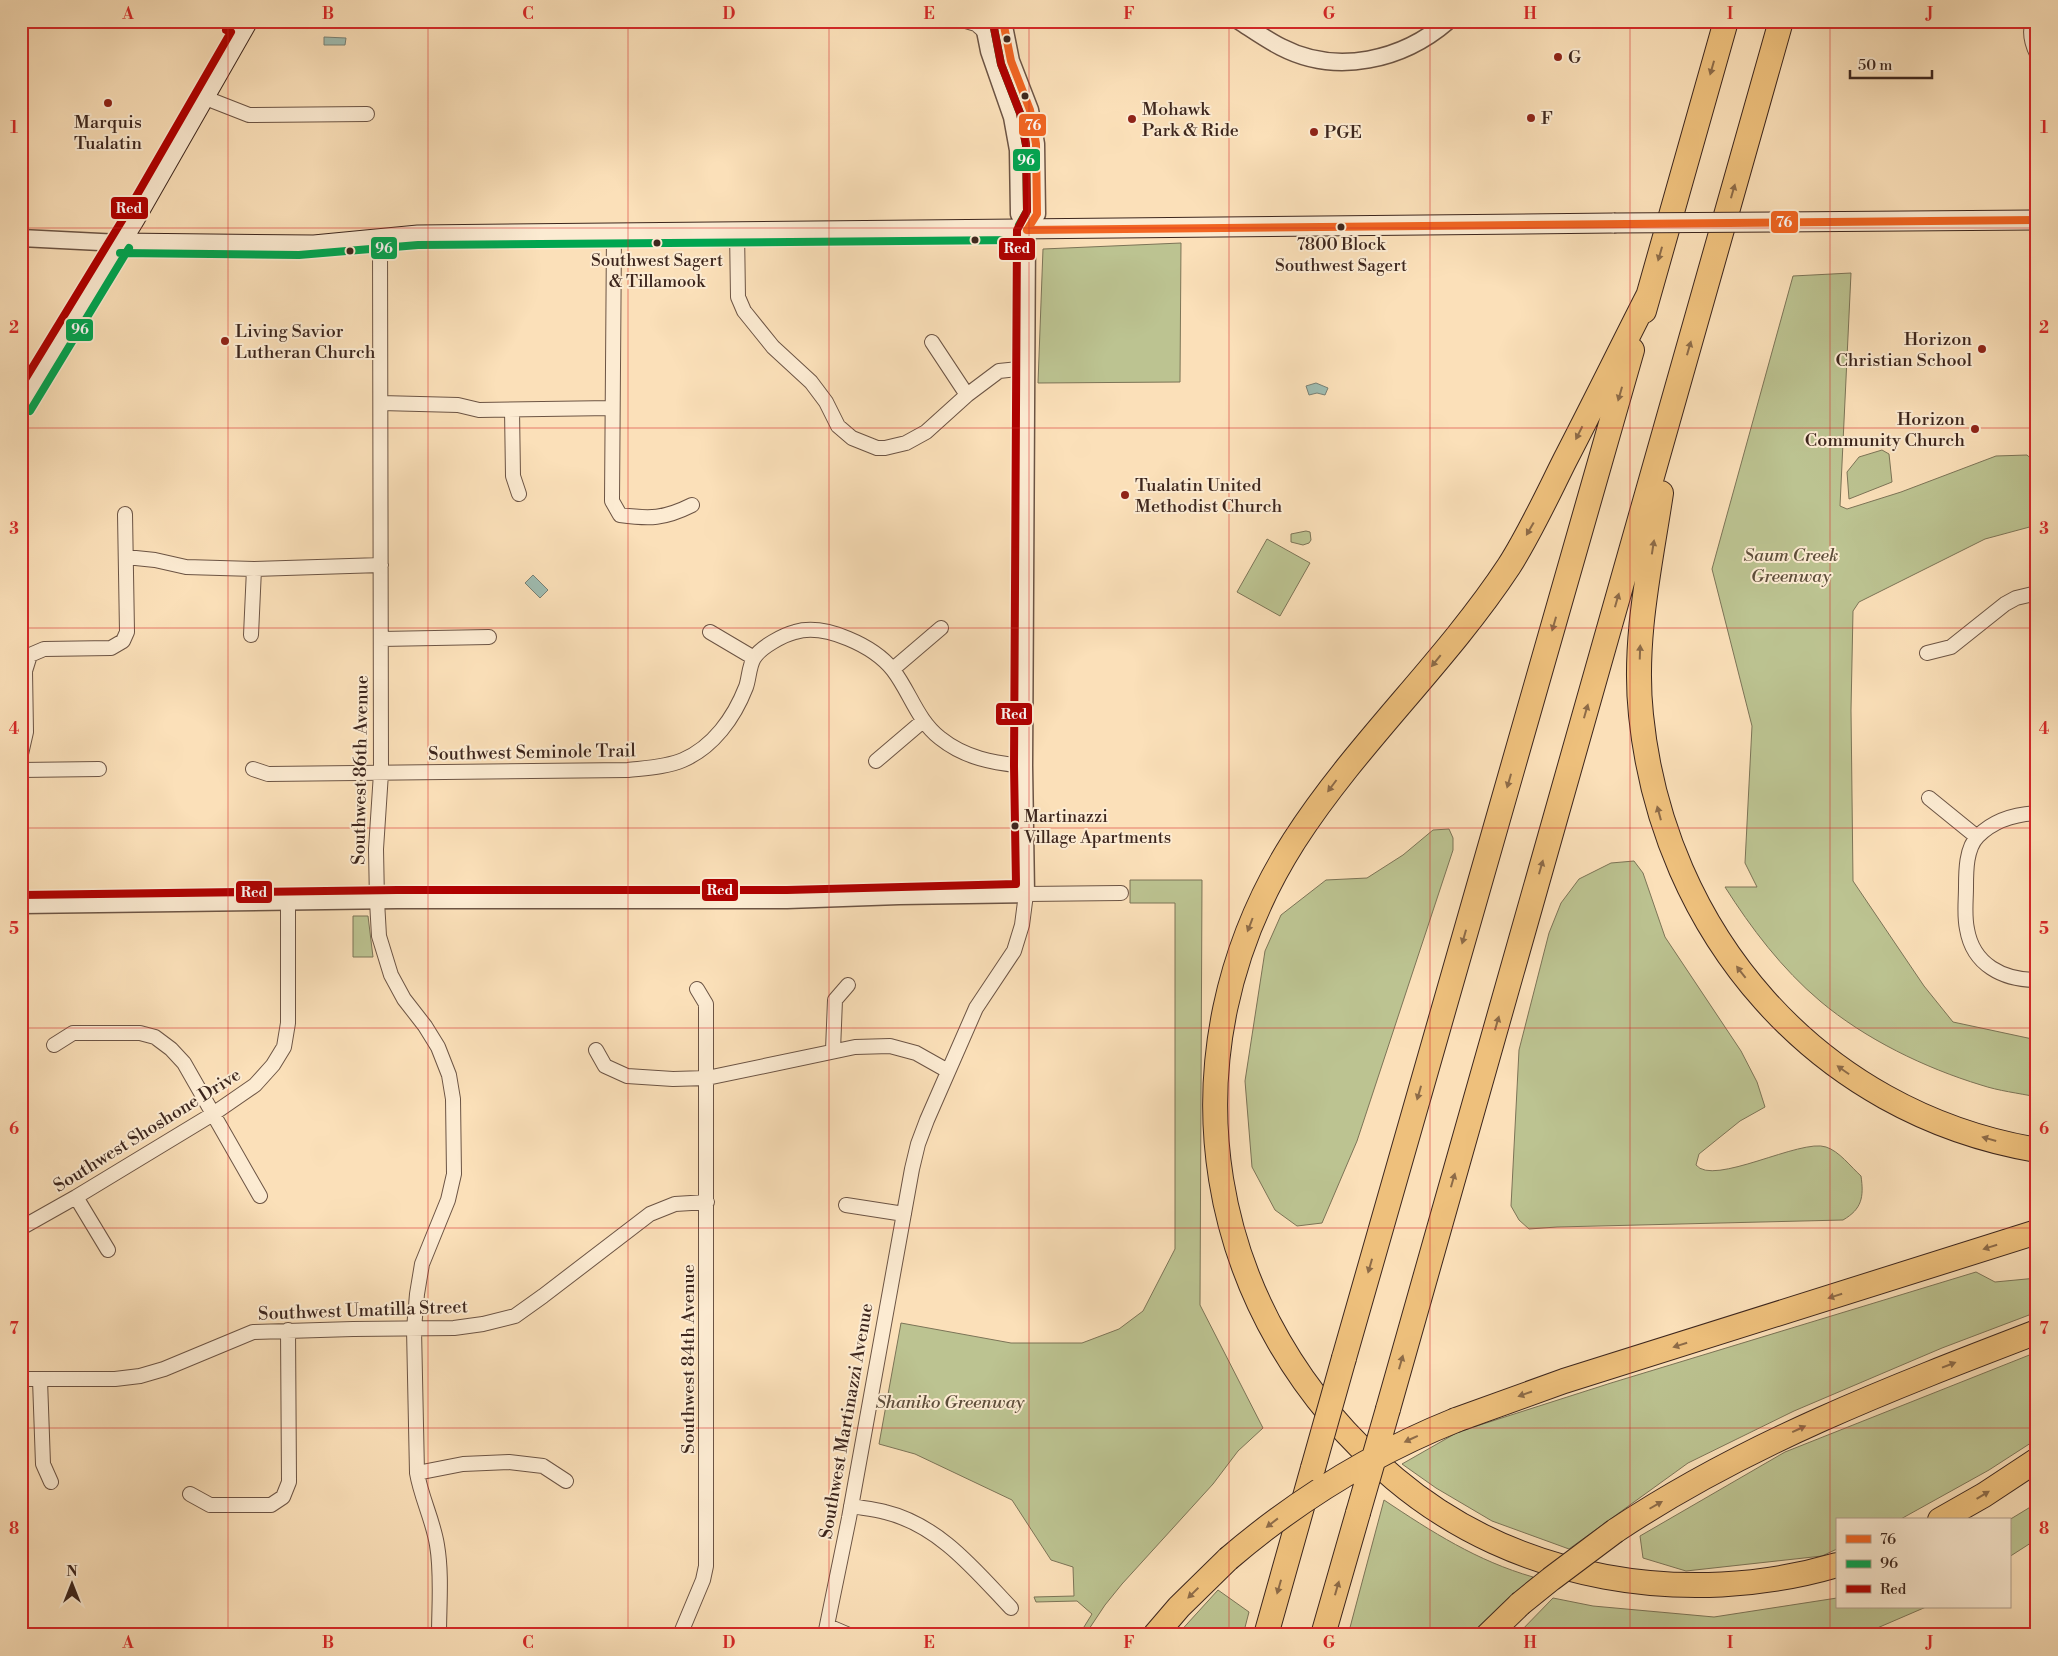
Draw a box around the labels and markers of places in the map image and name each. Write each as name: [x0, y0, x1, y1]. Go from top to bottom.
unlabelled marker: [1002, 34, 1012, 44]
place label: G: [1568, 46, 1582, 69]
marker: G: [1552, 51, 1564, 63]
unlabelled marker: [1020, 91, 1030, 101]
marker: Marquis Tualatin: [102, 97, 114, 109]
place label: Mohawk Park & Ride: [1142, 98, 1239, 142]
place label: F: [1541, 107, 1553, 130]
place label: Marquis Tualatin: [74, 111, 142, 155]
marker: F: [1525, 112, 1537, 124]
marker: Mohawk Park & Ride: [1126, 113, 1138, 125]
place label: PGE: [1324, 121, 1362, 144]
marker: PGE: [1308, 126, 1320, 138]
marker: 7800 Block Southwest Sagert: [1336, 222, 1346, 232]
place label: 7800 Block Southwest Sagert: [1275, 234, 1407, 277]
unlabelled marker: [970, 235, 980, 245]
marker: Southwest Sagert & Tillamook: [652, 238, 662, 248]
unlabelled marker: [345, 246, 355, 256]
place label: Southwest Sagert & Tillamook: [591, 250, 723, 293]
place label: Living Savior Lutheran Church: [235, 320, 376, 364]
place label: Horizon Christian School: [1835, 328, 1973, 372]
marker: Living Savior Lutheran Church: [219, 335, 231, 347]
marker: Horizon Christian School: [1976, 343, 1988, 355]
place label: Horizon Community Church: [1805, 408, 1965, 452]
marker: Horizon Community Church: [1969, 423, 1981, 435]
place label: Tualatin United Methodist Church: [1135, 474, 1283, 518]
marker: Tualatin United Methodist Church: [1119, 489, 1131, 501]
place label: Martinazzi Village Apartments: [1023, 806, 1171, 849]
marker: Martinazzi Village Apartments: [1010, 821, 1020, 831]

